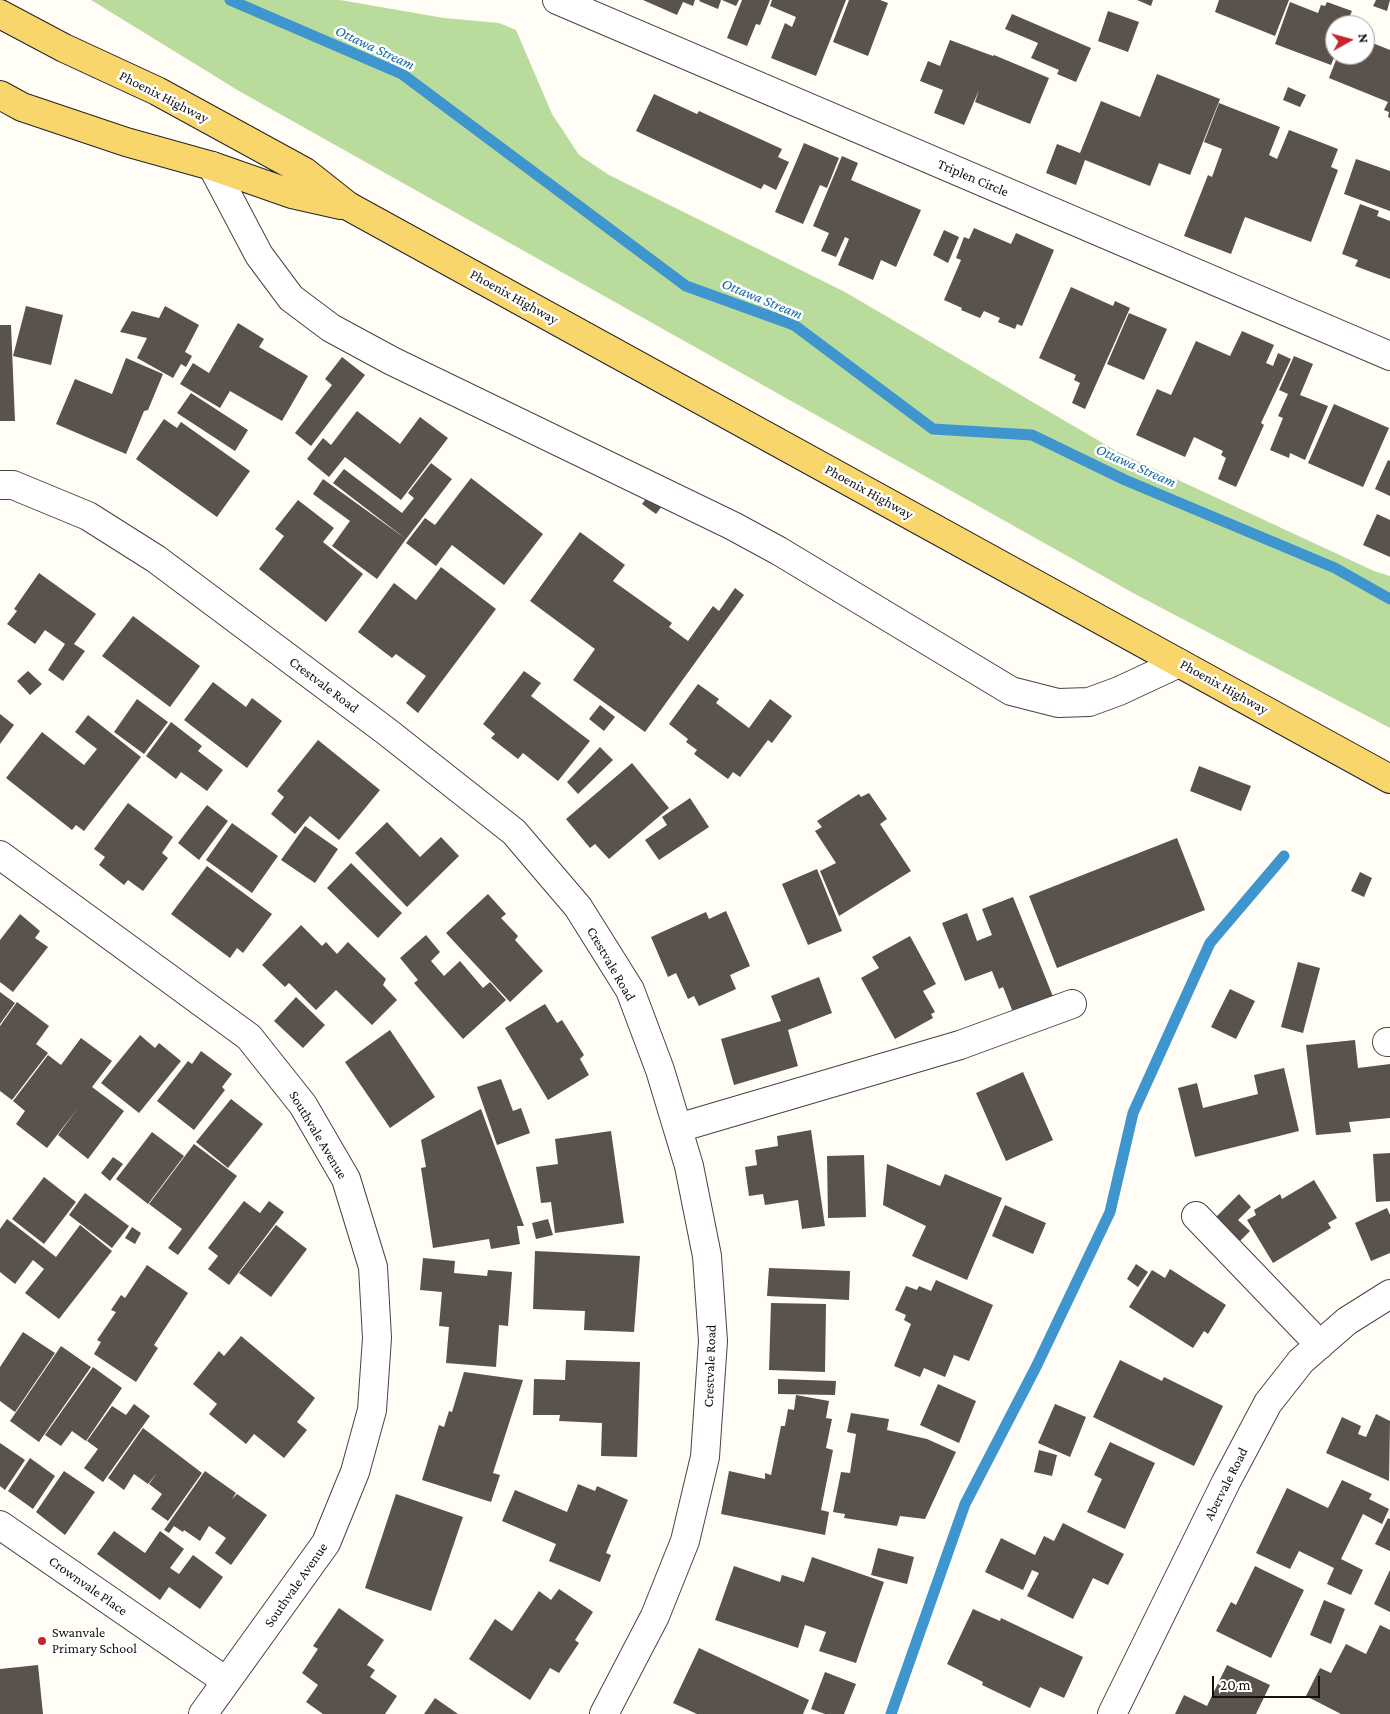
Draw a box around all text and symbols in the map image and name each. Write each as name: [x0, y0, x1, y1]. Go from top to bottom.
north arrow: [1325, 15, 1375, 65]
water label: Ottawa Stream: [332, 22, 418, 74]
text: N: [1355, 33, 1372, 44]
street label: Phoenix Highway: [116, 67, 212, 127]
street label: Triplen Circle: [935, 155, 1011, 201]
street label: Phoenix Highway: [467, 266, 561, 328]
water label: Ottawa Stream: [719, 275, 805, 323]
water label: Ottawa Stream: [1093, 440, 1179, 492]
street label: Phoenix Highway: [822, 461, 916, 523]
street label: Crestvale Road: [286, 653, 362, 717]
street label: Phoenix Highway: [1177, 656, 1271, 718]
street label: Crestvale Road: [583, 924, 639, 1004]
street label: Southvale Avenue: [285, 1088, 351, 1182]
street label: Crestvale Road: [700, 1324, 720, 1408]
street label: Abervale Road: [1200, 1445, 1252, 1523]
street label: Southvale Avenue: [261, 1539, 331, 1631]
street label: Crownvale Place: [45, 1553, 131, 1619]
place label: Swanvale Primary School: [52, 1625, 137, 1658]
marker: Swanvale Primary School: [36, 1635, 48, 1647]
scale bar: [1215, 1666, 1322, 1698]
text: 20 m: [1220, 1677, 1251, 1693]

